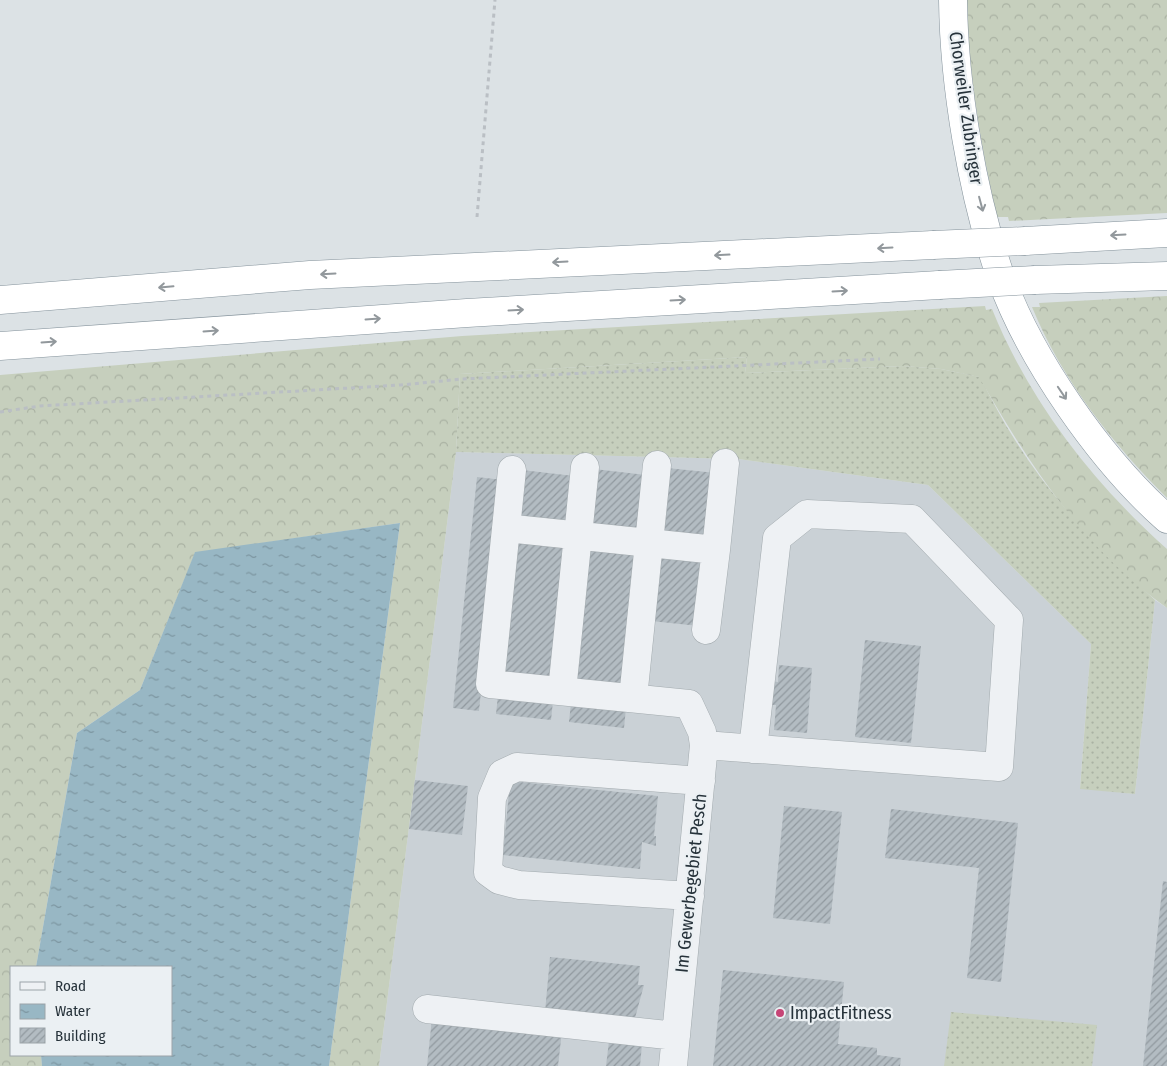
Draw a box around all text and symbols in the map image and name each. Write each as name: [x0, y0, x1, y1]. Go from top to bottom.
street label: Chorweiler Zubringer: [944, 30, 988, 187]
one-way arrow: [976, 195, 986, 211]
one-way arrow: [1111, 231, 1127, 240]
one-way arrow: [877, 243, 893, 252]
one-way arrow: [715, 250, 731, 260]
one-way arrow: [552, 258, 568, 267]
one-way arrow: [320, 269, 336, 278]
one-way arrow: [159, 282, 175, 291]
one-way arrow: [832, 286, 848, 295]
one-way arrow: [670, 296, 686, 305]
one-way arrow: [507, 305, 523, 314]
one-way arrow: [365, 315, 381, 324]
one-way arrow: [202, 326, 218, 336]
one-way arrow: [40, 338, 56, 347]
one-way arrow: [1057, 386, 1067, 400]
street label: Im Gewerbegebiet Pesch: [671, 792, 711, 974]
legend: [10, 966, 172, 1056]
text: Road: [55, 977, 86, 995]
text: Water: [55, 1002, 91, 1020]
place label: ImpactFitness: [790, 1002, 892, 1024]
marker: ImpactFitness: [774, 1007, 786, 1019]
text: Building: [55, 1027, 106, 1045]

